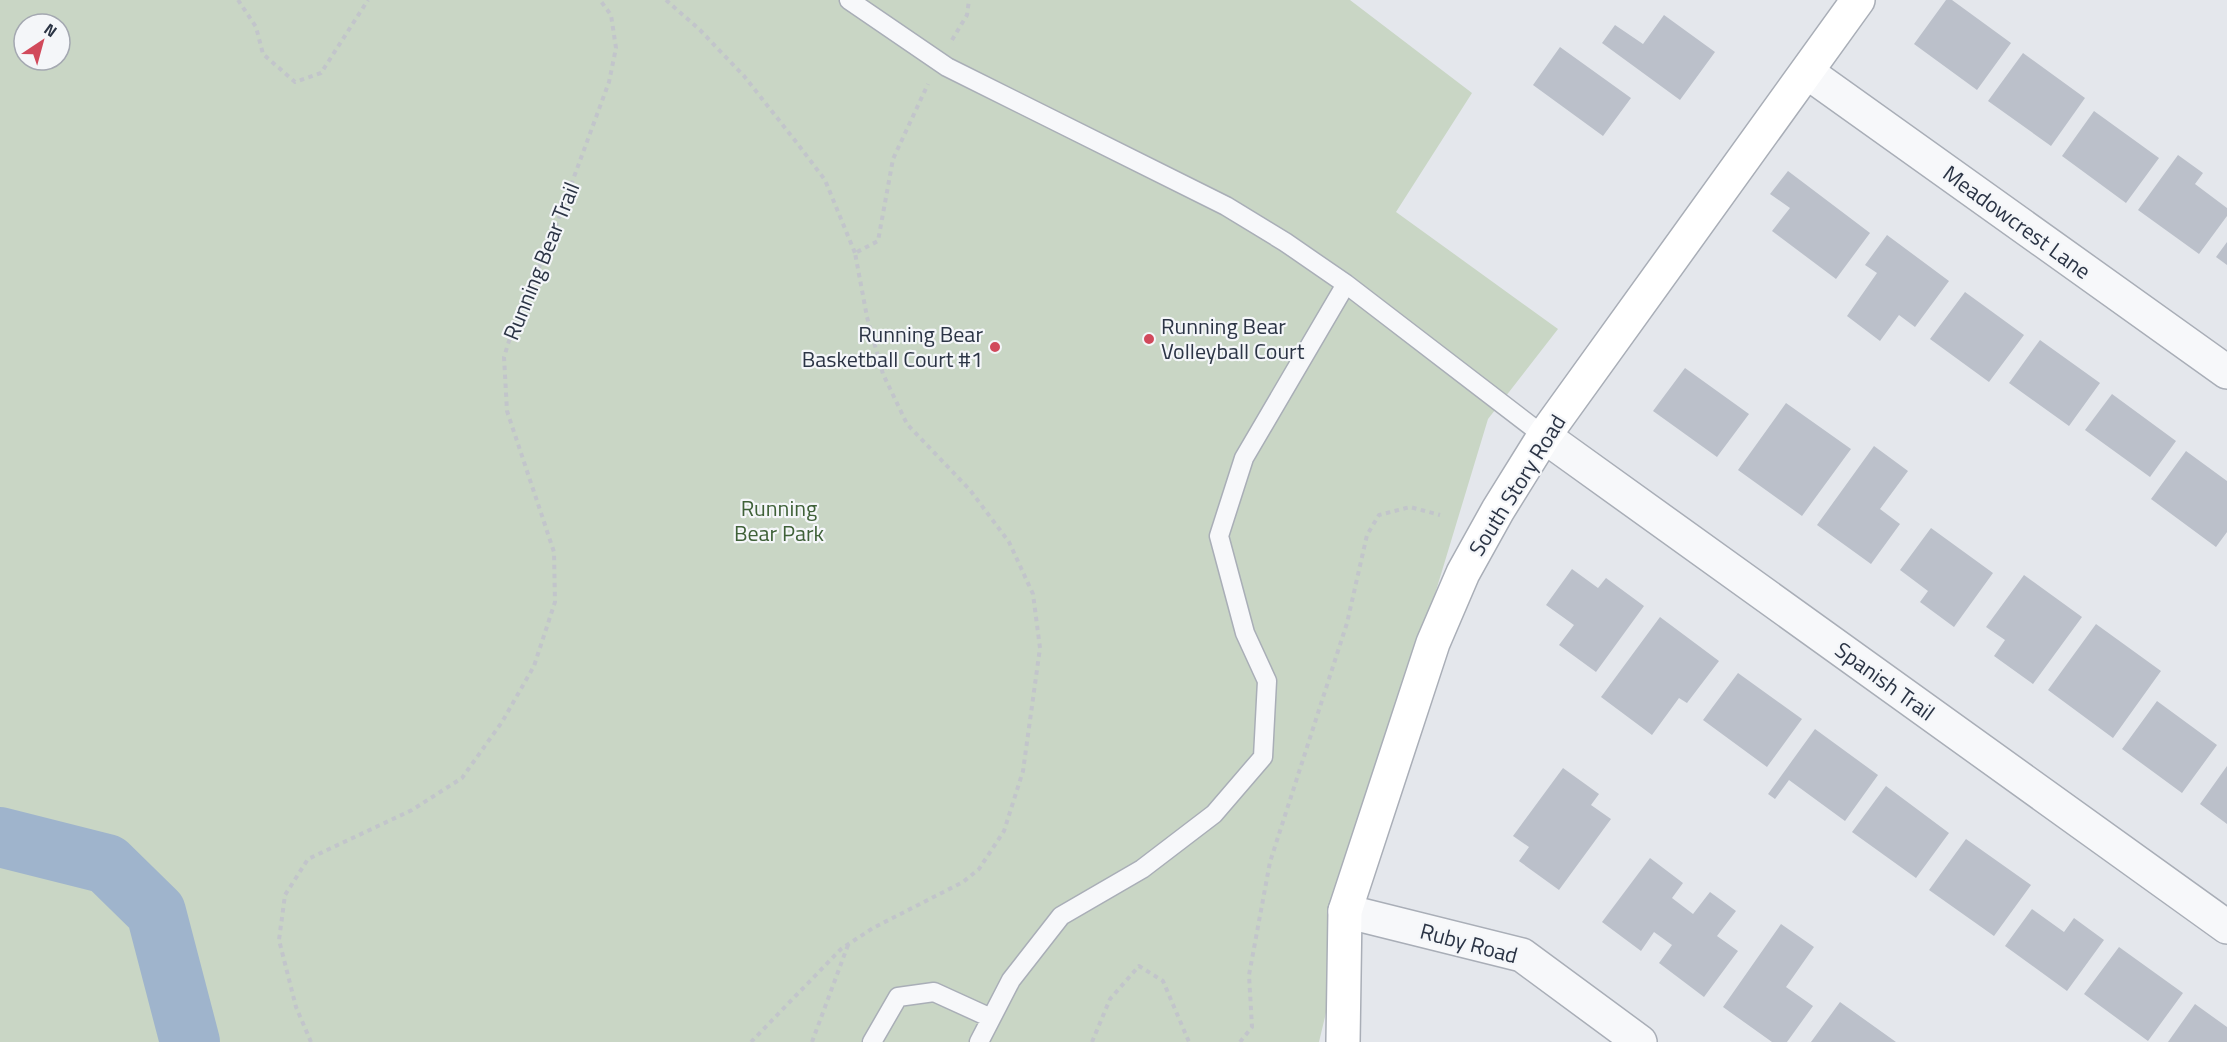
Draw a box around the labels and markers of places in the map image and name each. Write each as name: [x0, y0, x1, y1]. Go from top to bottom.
place label: Running Bear Volleyball Court: [1161, 309, 1305, 368]
place label: Running Bear Basketball Court #1: [802, 317, 983, 376]
marker: Running Bear Volleyball Court: [1142, 332, 1156, 346]
marker: Running Bear Basketball Court #1: [988, 340, 1002, 354]

